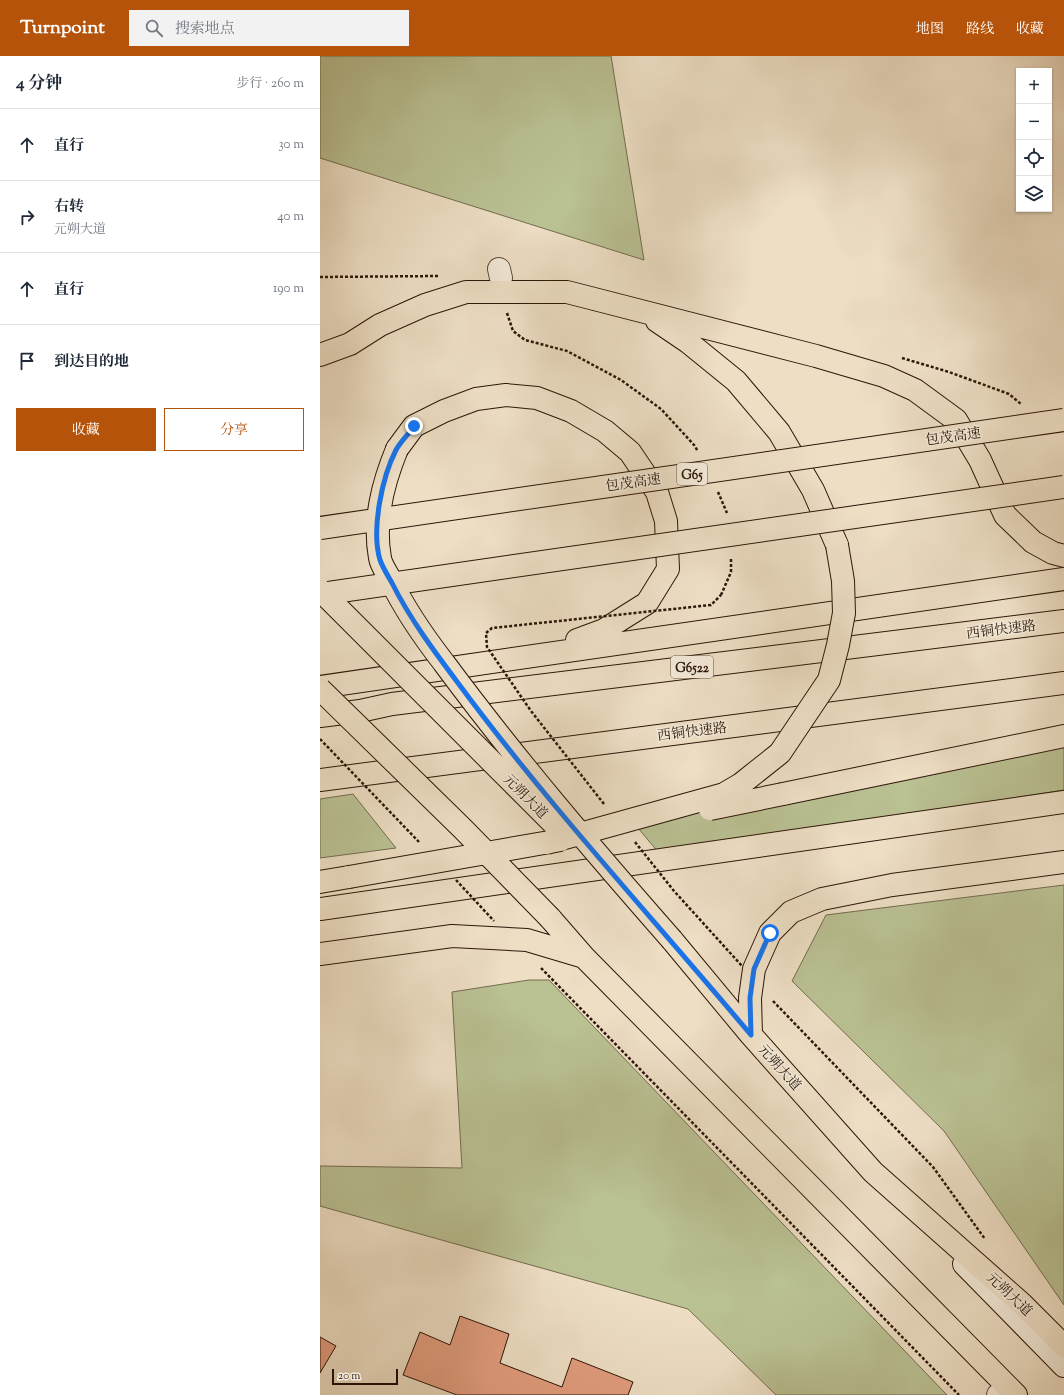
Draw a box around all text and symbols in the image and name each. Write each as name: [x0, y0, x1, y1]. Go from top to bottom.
search box: [129, 10, 409, 46]
text: Turnpoint: [20, 15, 105, 42]
icon: search: [143, 17, 165, 39]
text: 搜索地点: [175, 19, 235, 40]
text: 地图: [916, 20, 944, 40]
text: 路线: [966, 20, 994, 40]
text: 收藏: [1016, 20, 1044, 40]
map controls: [1016, 68, 1052, 212]
button: +: [1016, 68, 1052, 104]
text: 4 分钟: [16, 72, 62, 96]
text: 步行 · 260 m: [236, 75, 304, 93]
button: −: [1016, 104, 1052, 140]
icon: ahead: [16, 134, 38, 156]
text: 直行: [54, 136, 84, 157]
text: 30 m: [278, 136, 304, 154]
button: locate: [1016, 140, 1052, 176]
button: layers: [1016, 176, 1052, 212]
text: 右转: [54, 197, 84, 218]
icon: right: [16, 206, 38, 228]
text: 40 m: [277, 208, 304, 226]
text: 元朔大道: [54, 221, 106, 239]
icon: ahead: [16, 278, 38, 300]
text: 直行: [54, 280, 84, 301]
text: 190 m: [273, 280, 304, 298]
icon: arrive: [16, 350, 38, 372]
text: 到达目的地: [54, 352, 129, 373]
button: 收藏: [16, 408, 156, 451]
button: 分享: [164, 408, 304, 451]
route end: [405, 417, 423, 435]
street label: 包茂高速: [924, 424, 982, 452]
road number: G65: [677, 463, 707, 485]
street label: 包茂高速: [604, 470, 662, 498]
street label: 西铜快速路: [965, 617, 1037, 645]
road number: G6522: [671, 656, 713, 678]
street label: 西铜快速路: [656, 719, 728, 747]
street label: 元朔大道: [498, 771, 551, 824]
route start: [761, 924, 779, 942]
street label: 元朔大道: [752, 1041, 805, 1096]
street label: 元朔大道: [981, 1269, 1036, 1322]
scale bar: [332, 1367, 398, 1386]
text: 20 m: [338, 1368, 360, 1384]

